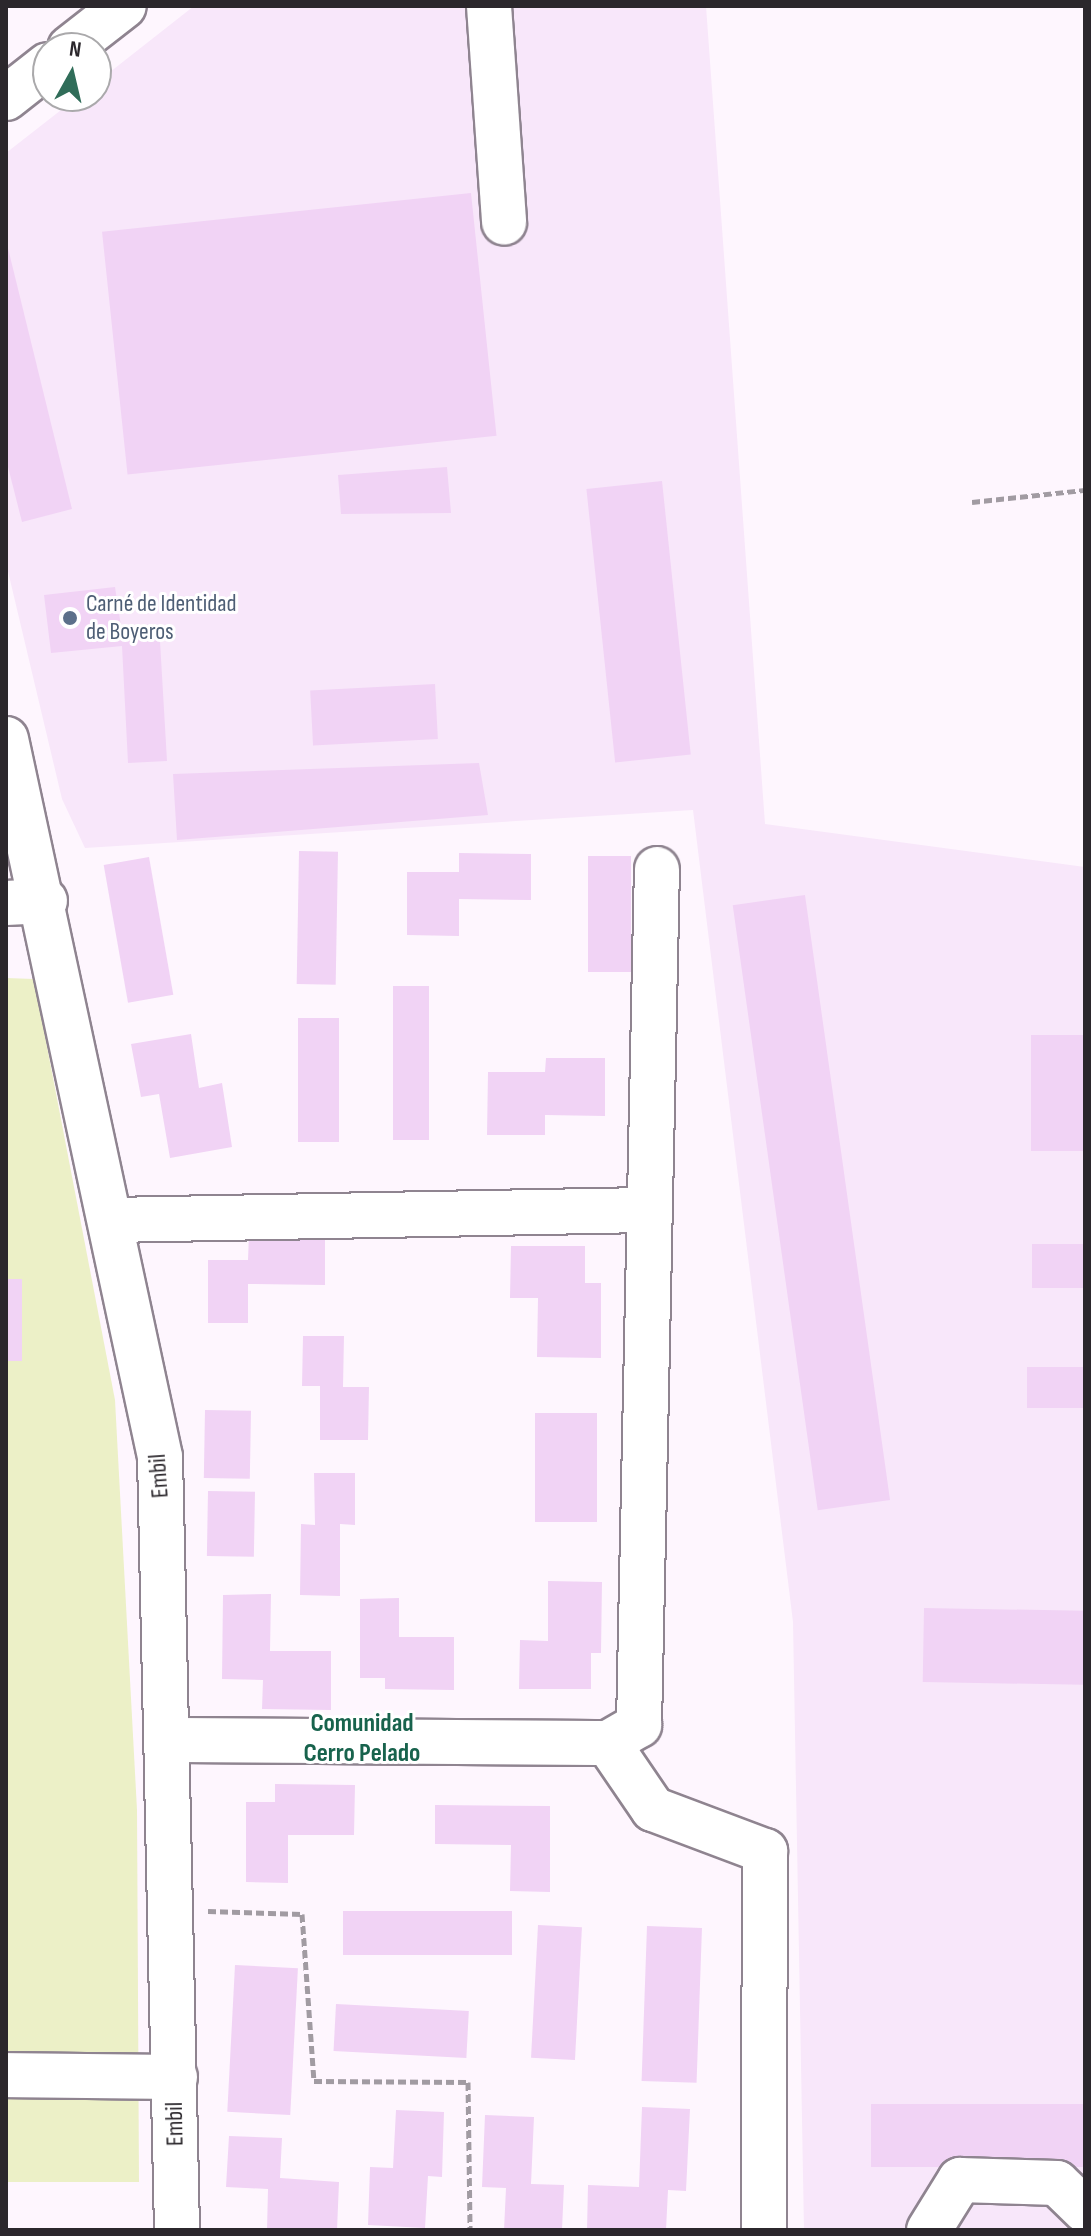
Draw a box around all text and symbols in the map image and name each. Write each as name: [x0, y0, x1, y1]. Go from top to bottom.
north arrow: [32, 32, 112, 112]
text: N: [67, 36, 83, 64]
place label: Carné de Identidad de Boyeros: [86, 590, 237, 646]
marker: Carné de Identidad de Boyeros: [61, 609, 79, 627]
street label: Embil: [143, 1453, 175, 1499]
district label: Comunidad Cerro Pelado: [304, 1708, 420, 1770]
street label: Embil: [160, 2102, 190, 2146]

